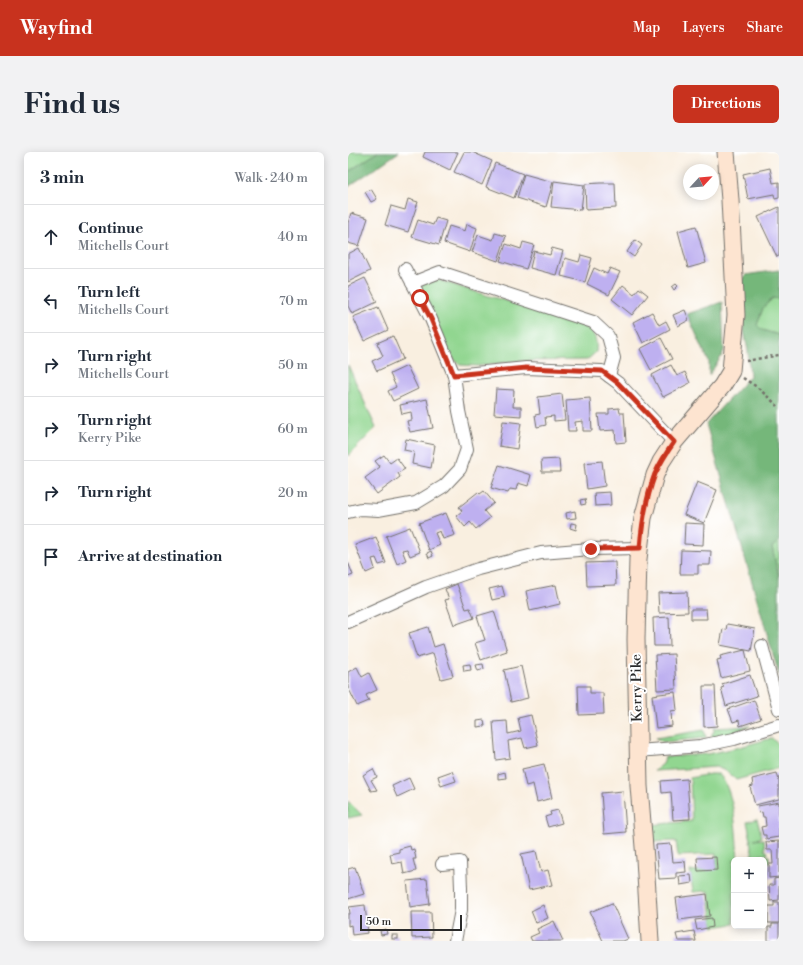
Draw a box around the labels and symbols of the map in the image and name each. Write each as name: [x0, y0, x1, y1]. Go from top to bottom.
north arrow: [683, 164, 719, 200]
route start: [411, 289, 429, 307]
route end: [582, 540, 600, 558]
street label: Kerry Pike: [627, 654, 647, 722]
scale bar: [360, 913, 462, 932]

